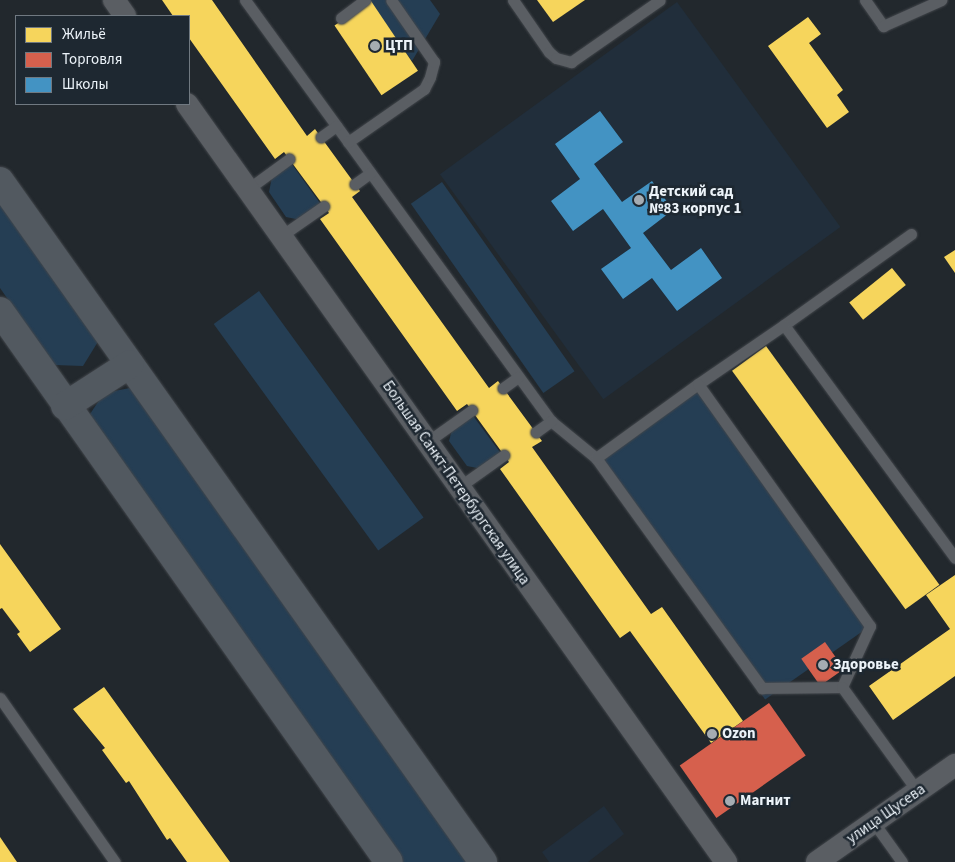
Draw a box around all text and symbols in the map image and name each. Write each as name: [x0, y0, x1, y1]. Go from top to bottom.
legend: [15, 15, 190, 105]
text: Жильё: [62, 24, 106, 45]
place label: ЦТП: [385, 37, 413, 55]
marker: ЦТП: [369, 40, 381, 52]
text: Торговля: [62, 49, 122, 70]
text: Школы: [62, 74, 109, 95]
place label: Детский сад №83 корпус 1: [649, 182, 741, 217]
marker: Детский сад №83 корпус 1: [633, 194, 645, 206]
street label: Большая Санкт-Петербургская улица: [378, 378, 534, 588]
place label: Здоровье: [833, 656, 899, 674]
marker: Здоровье: [817, 659, 829, 671]
place label: Ozon: [722, 725, 756, 743]
marker: Ozon: [706, 728, 718, 740]
street label: улица Щусева: [843, 780, 929, 848]
place label: Магнит: [740, 792, 791, 810]
marker: Магнит: [724, 795, 736, 807]

